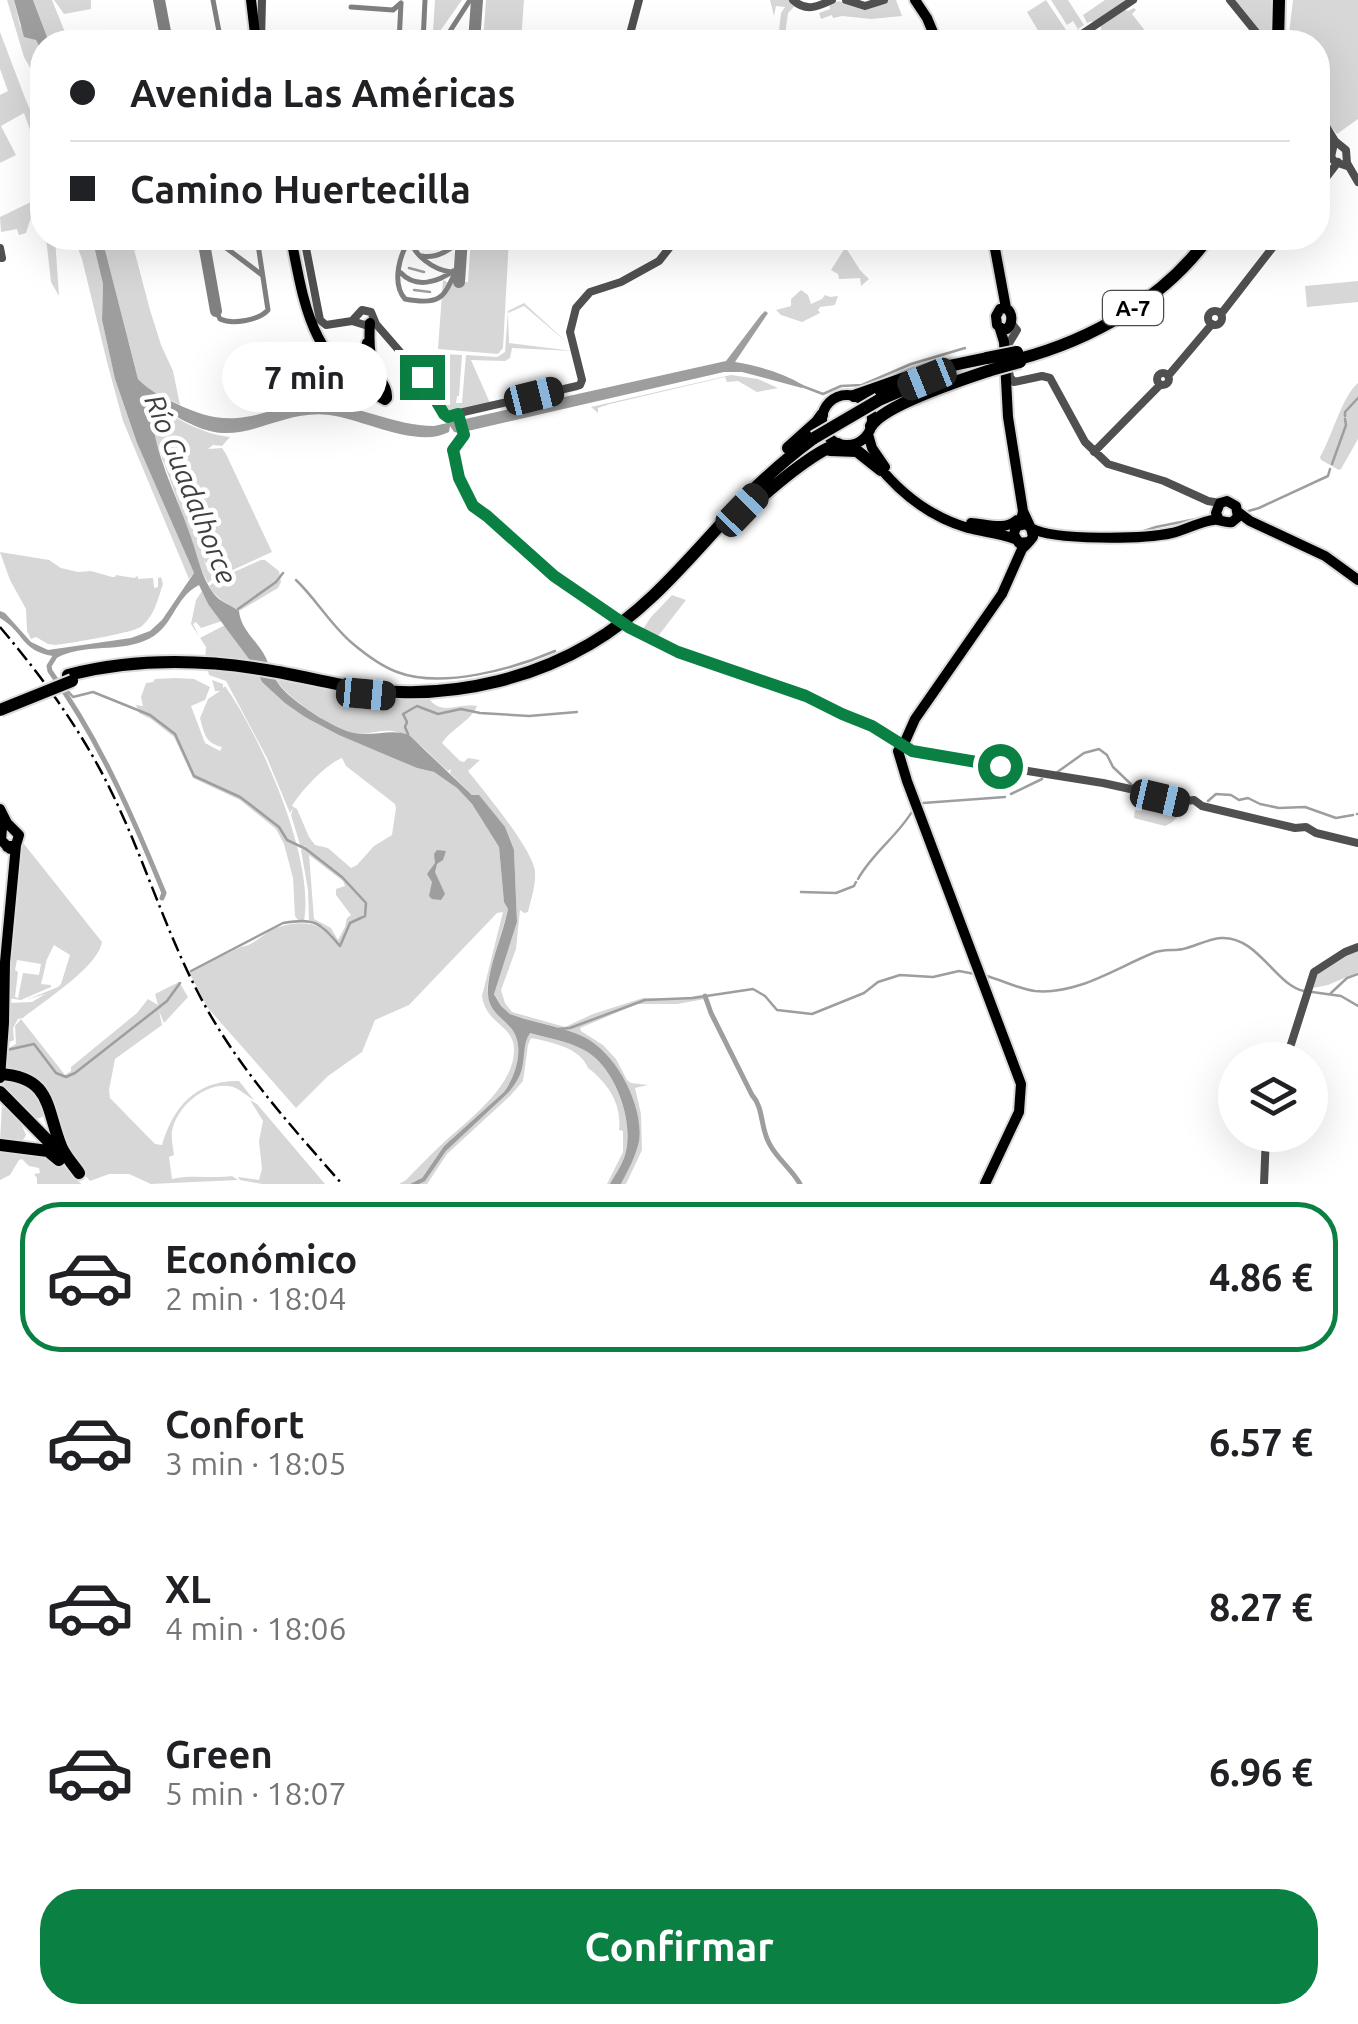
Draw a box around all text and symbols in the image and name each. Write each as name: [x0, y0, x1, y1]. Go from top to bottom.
text: Avenida Las Américas: [130, 72, 515, 114]
text: Camino Huertecilla: [130, 168, 471, 210]
road number: A-7: [1103, 291, 1163, 325]
callout: 7 min: [222, 342, 387, 412]
car: [894, 354, 960, 404]
route end: [400, 355, 445, 400]
text: 7 min: [264, 359, 345, 395]
car: [501, 374, 567, 418]
water label: Río Guadalhorce: [139, 390, 244, 588]
car: [710, 478, 774, 542]
car: [335, 676, 397, 712]
route start: [978, 744, 1023, 789]
car: [1127, 777, 1193, 819]
map controls: [1218, 1042, 1328, 1152]
button: layers: [1218, 1042, 1328, 1152]
icon: car: [45, 1232, 135, 1322]
text: Económico: [165, 1238, 357, 1280]
text: 4.86 €: [1209, 1256, 1313, 1298]
text: 2 min · 18:04: [165, 1280, 347, 1316]
icon: car: [45, 1397, 135, 1487]
text: Confort: [165, 1403, 304, 1445]
text: 6.57 €: [1209, 1421, 1313, 1463]
text: 3 min · 18:05: [165, 1445, 347, 1481]
icon: car: [45, 1562, 135, 1652]
text: XL: [165, 1568, 211, 1610]
text: 8.27 €: [1209, 1586, 1313, 1628]
text: 4 min · 18:06: [165, 1610, 347, 1646]
icon: car: [45, 1727, 135, 1817]
text: Green: [165, 1733, 273, 1775]
text: 6.96 €: [1209, 1751, 1313, 1793]
text: 5 min · 18:07: [165, 1775, 347, 1811]
button: Confirmar: [40, 1889, 1318, 2004]

